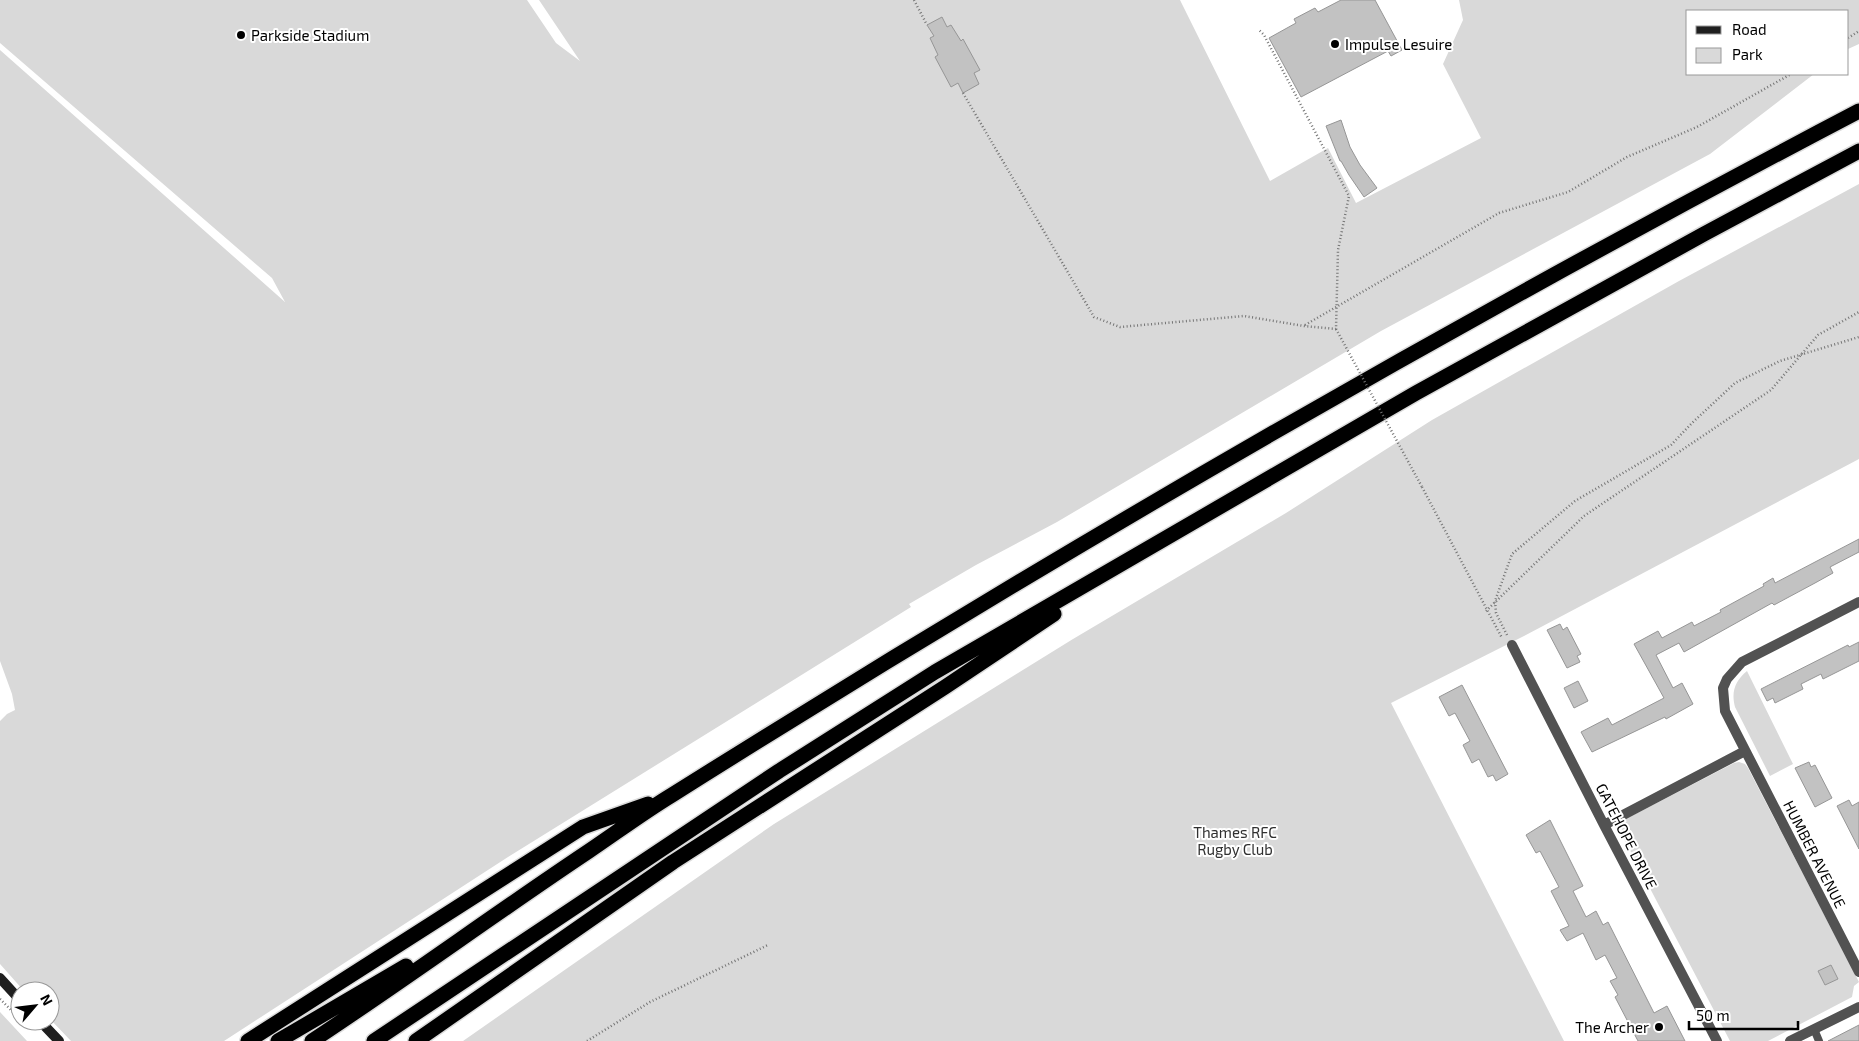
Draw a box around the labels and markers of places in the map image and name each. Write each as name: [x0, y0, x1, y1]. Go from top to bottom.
place label: Parkside Stadium: [251, 26, 369, 44]
marker: Parkside Stadium: [235, 29, 247, 41]
place label: Impulse Lesuire: [1345, 35, 1452, 53]
marker: Impulse Lesuire: [1329, 38, 1341, 50]
place label: The Archer: [1575, 1018, 1649, 1036]
marker: The Archer: [1653, 1021, 1665, 1033]

